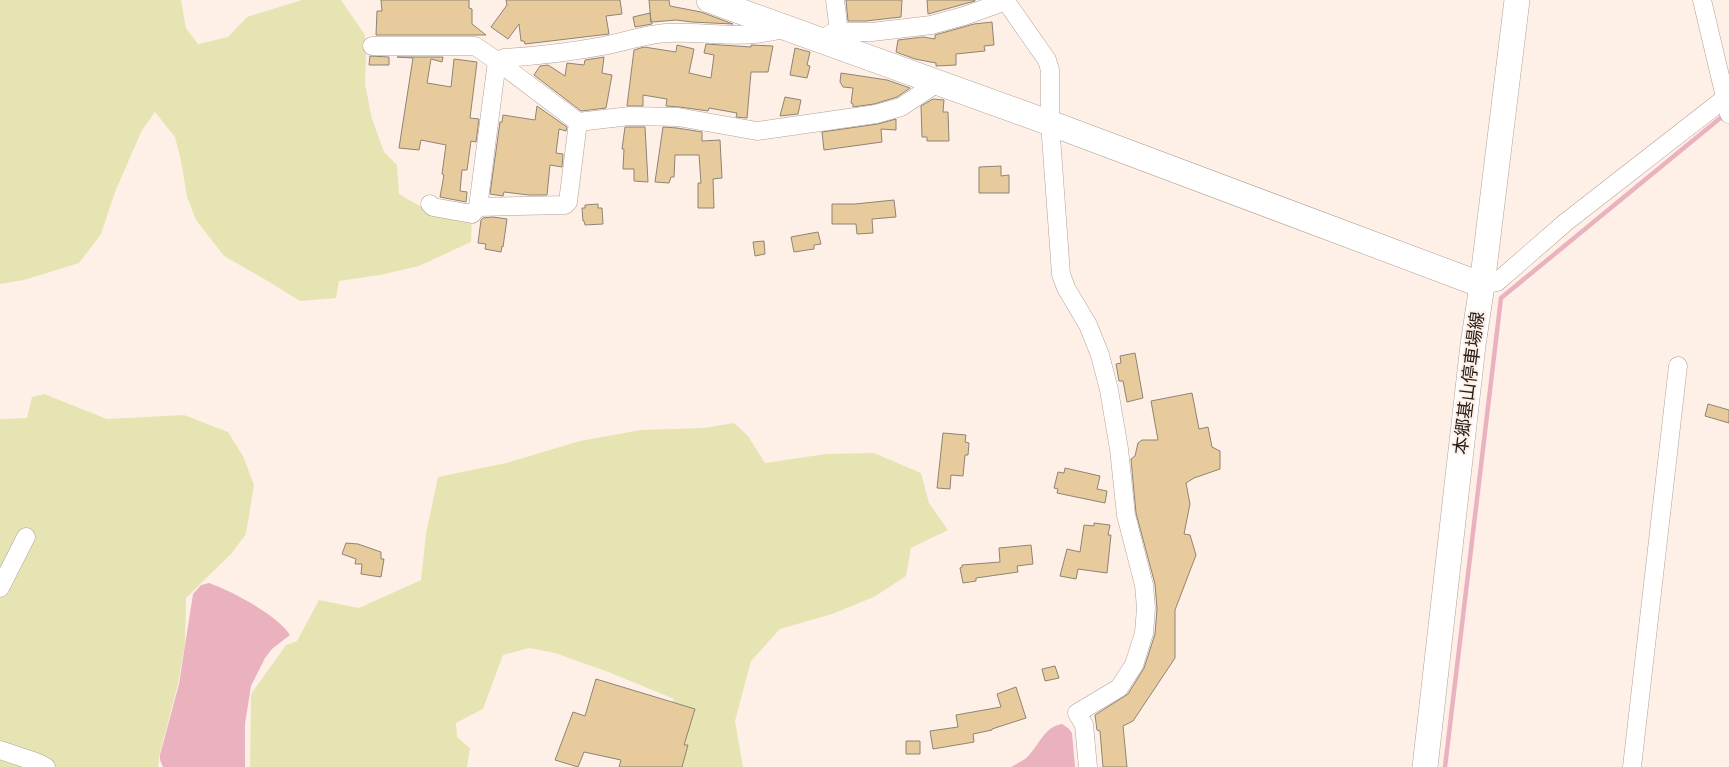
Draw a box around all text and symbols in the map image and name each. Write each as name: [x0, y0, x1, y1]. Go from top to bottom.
street label: 本郷基山停車場線: [1450, 310, 1488, 456]

